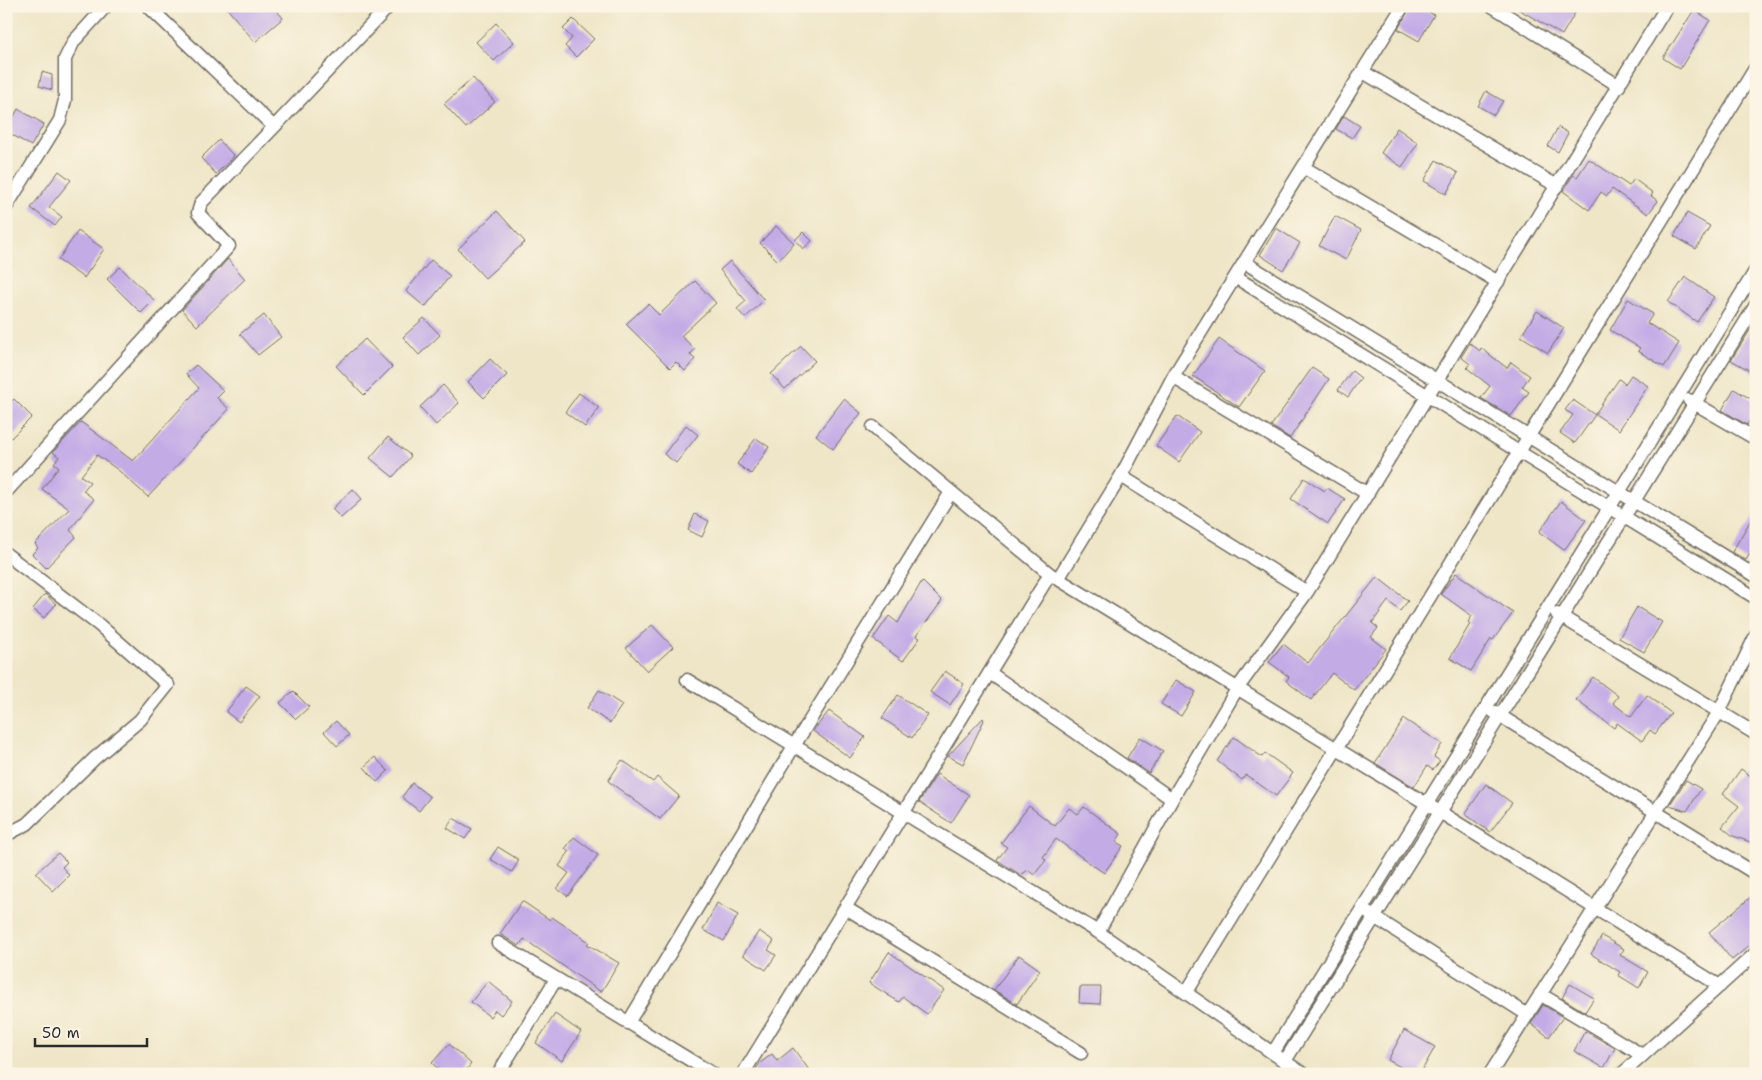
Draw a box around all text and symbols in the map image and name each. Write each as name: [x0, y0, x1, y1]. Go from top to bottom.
scale bar: [35, 1015, 148, 1047]
text: 50 m: [42, 1023, 80, 1043]

